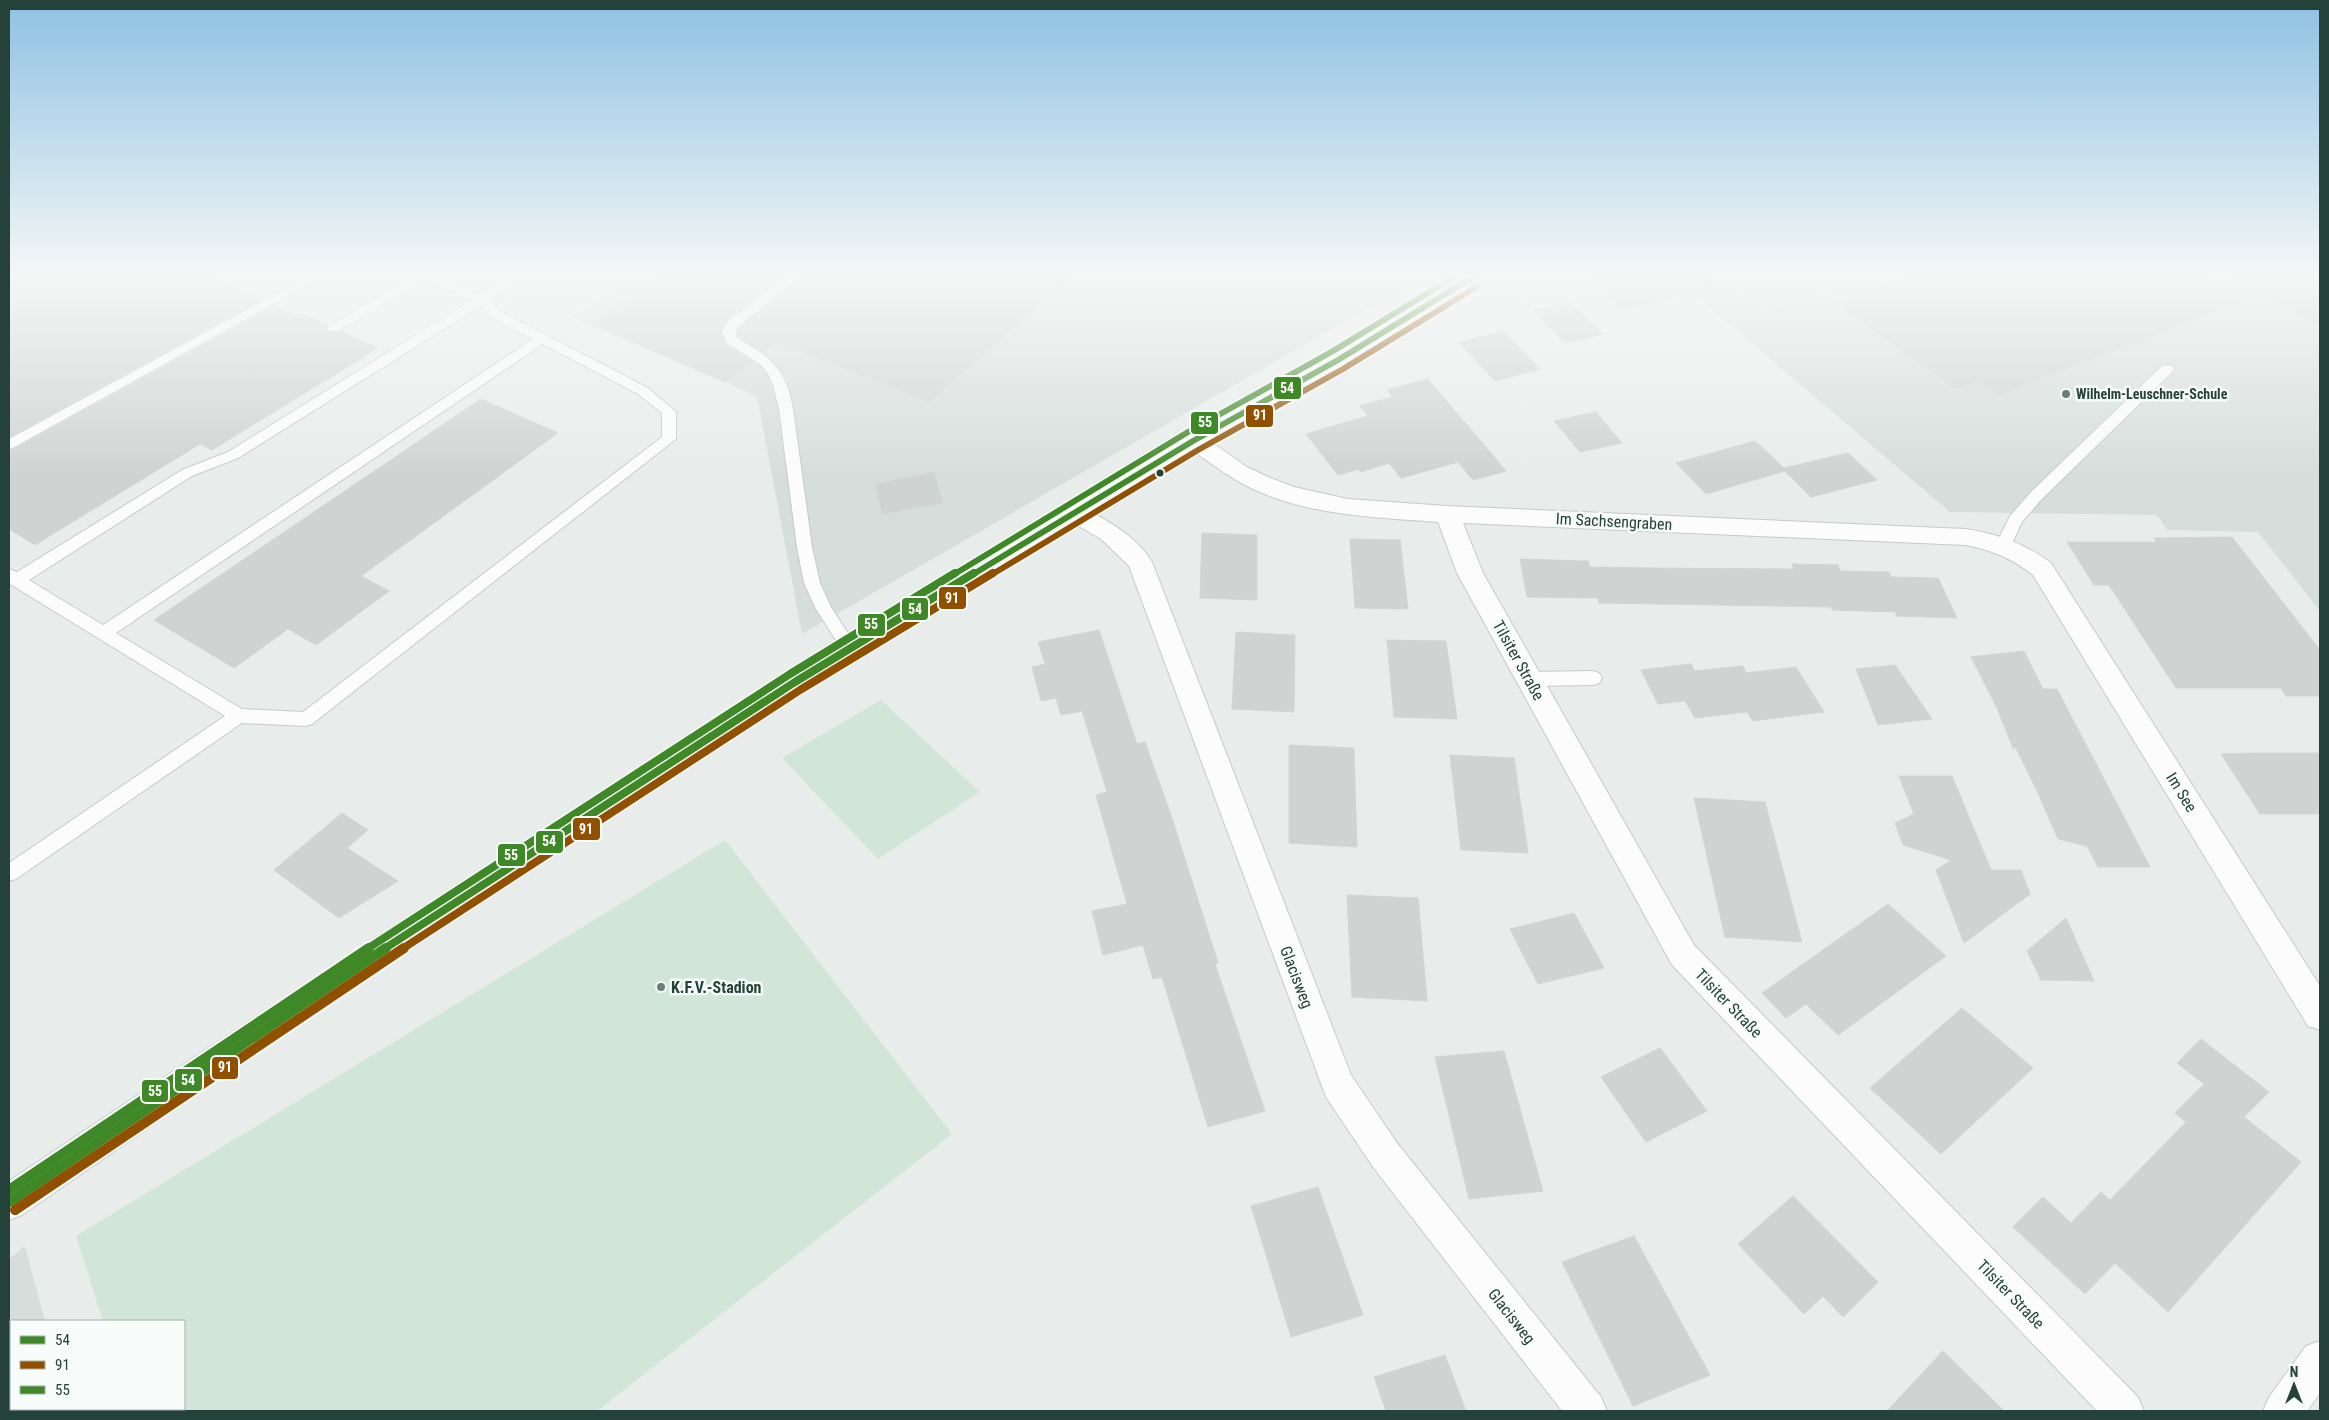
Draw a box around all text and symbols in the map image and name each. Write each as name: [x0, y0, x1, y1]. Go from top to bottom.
line badge: 54: [1273, 376, 1302, 400]
text: 54: [1280, 380, 1294, 396]
place label: Wilhelm-Leuschner-Schule: [2076, 386, 2228, 402]
marker: Wilhelm-Leuschner-Schule: [2060, 388, 2072, 400]
line badge: 91: [1245, 404, 1274, 428]
text: 91: [1253, 407, 1267, 423]
line badge: 55: [1190, 411, 1219, 435]
text: 55: [1198, 414, 1212, 430]
unlabelled marker: [1155, 468, 1165, 478]
street label: Im Sachsengraben: [1555, 509, 1673, 534]
line badge: 91: [938, 586, 967, 610]
text: 91: [945, 590, 959, 606]
line badge: 54: [901, 597, 929, 621]
text: 54: [908, 601, 922, 617]
line badge: 55: [857, 613, 886, 637]
text: 55: [864, 616, 878, 632]
street label: Tilsiter Straße: [1489, 617, 1548, 704]
street label: Im See: [2162, 769, 2201, 816]
line badge: 91: [572, 817, 601, 841]
text: 91: [579, 821, 593, 837]
line badge: 54: [535, 830, 564, 854]
text: 54: [542, 833, 556, 849]
line badge: 55: [497, 843, 526, 867]
text: 55: [504, 847, 518, 863]
street label: Glacisweg: [1276, 943, 1317, 1011]
street label: Tilsiter Straße: [1691, 965, 1766, 1042]
place label: K.F.V.-Stadion: [671, 978, 762, 997]
marker: K.F.V.-Stadion: [655, 981, 667, 993]
line badge: 91: [211, 1056, 239, 1080]
text: 91: [218, 1059, 232, 1075]
line badge: 54: [174, 1068, 203, 1092]
text: 54: [181, 1072, 195, 1088]
line badge: 55: [141, 1079, 169, 1103]
text: 55: [148, 1083, 162, 1099]
street label: Tilsiter Straße: [1973, 1256, 2048, 1333]
street label: Glacisweg: [1484, 1285, 1539, 1348]
legend: [10, 1320, 185, 1410]
text: 54: [55, 1331, 70, 1349]
text: 91: [55, 1356, 70, 1374]
north arrow: [2269, 1360, 2319, 1410]
text: N: [2290, 1364, 2298, 1380]
text: 55: [55, 1381, 70, 1399]

